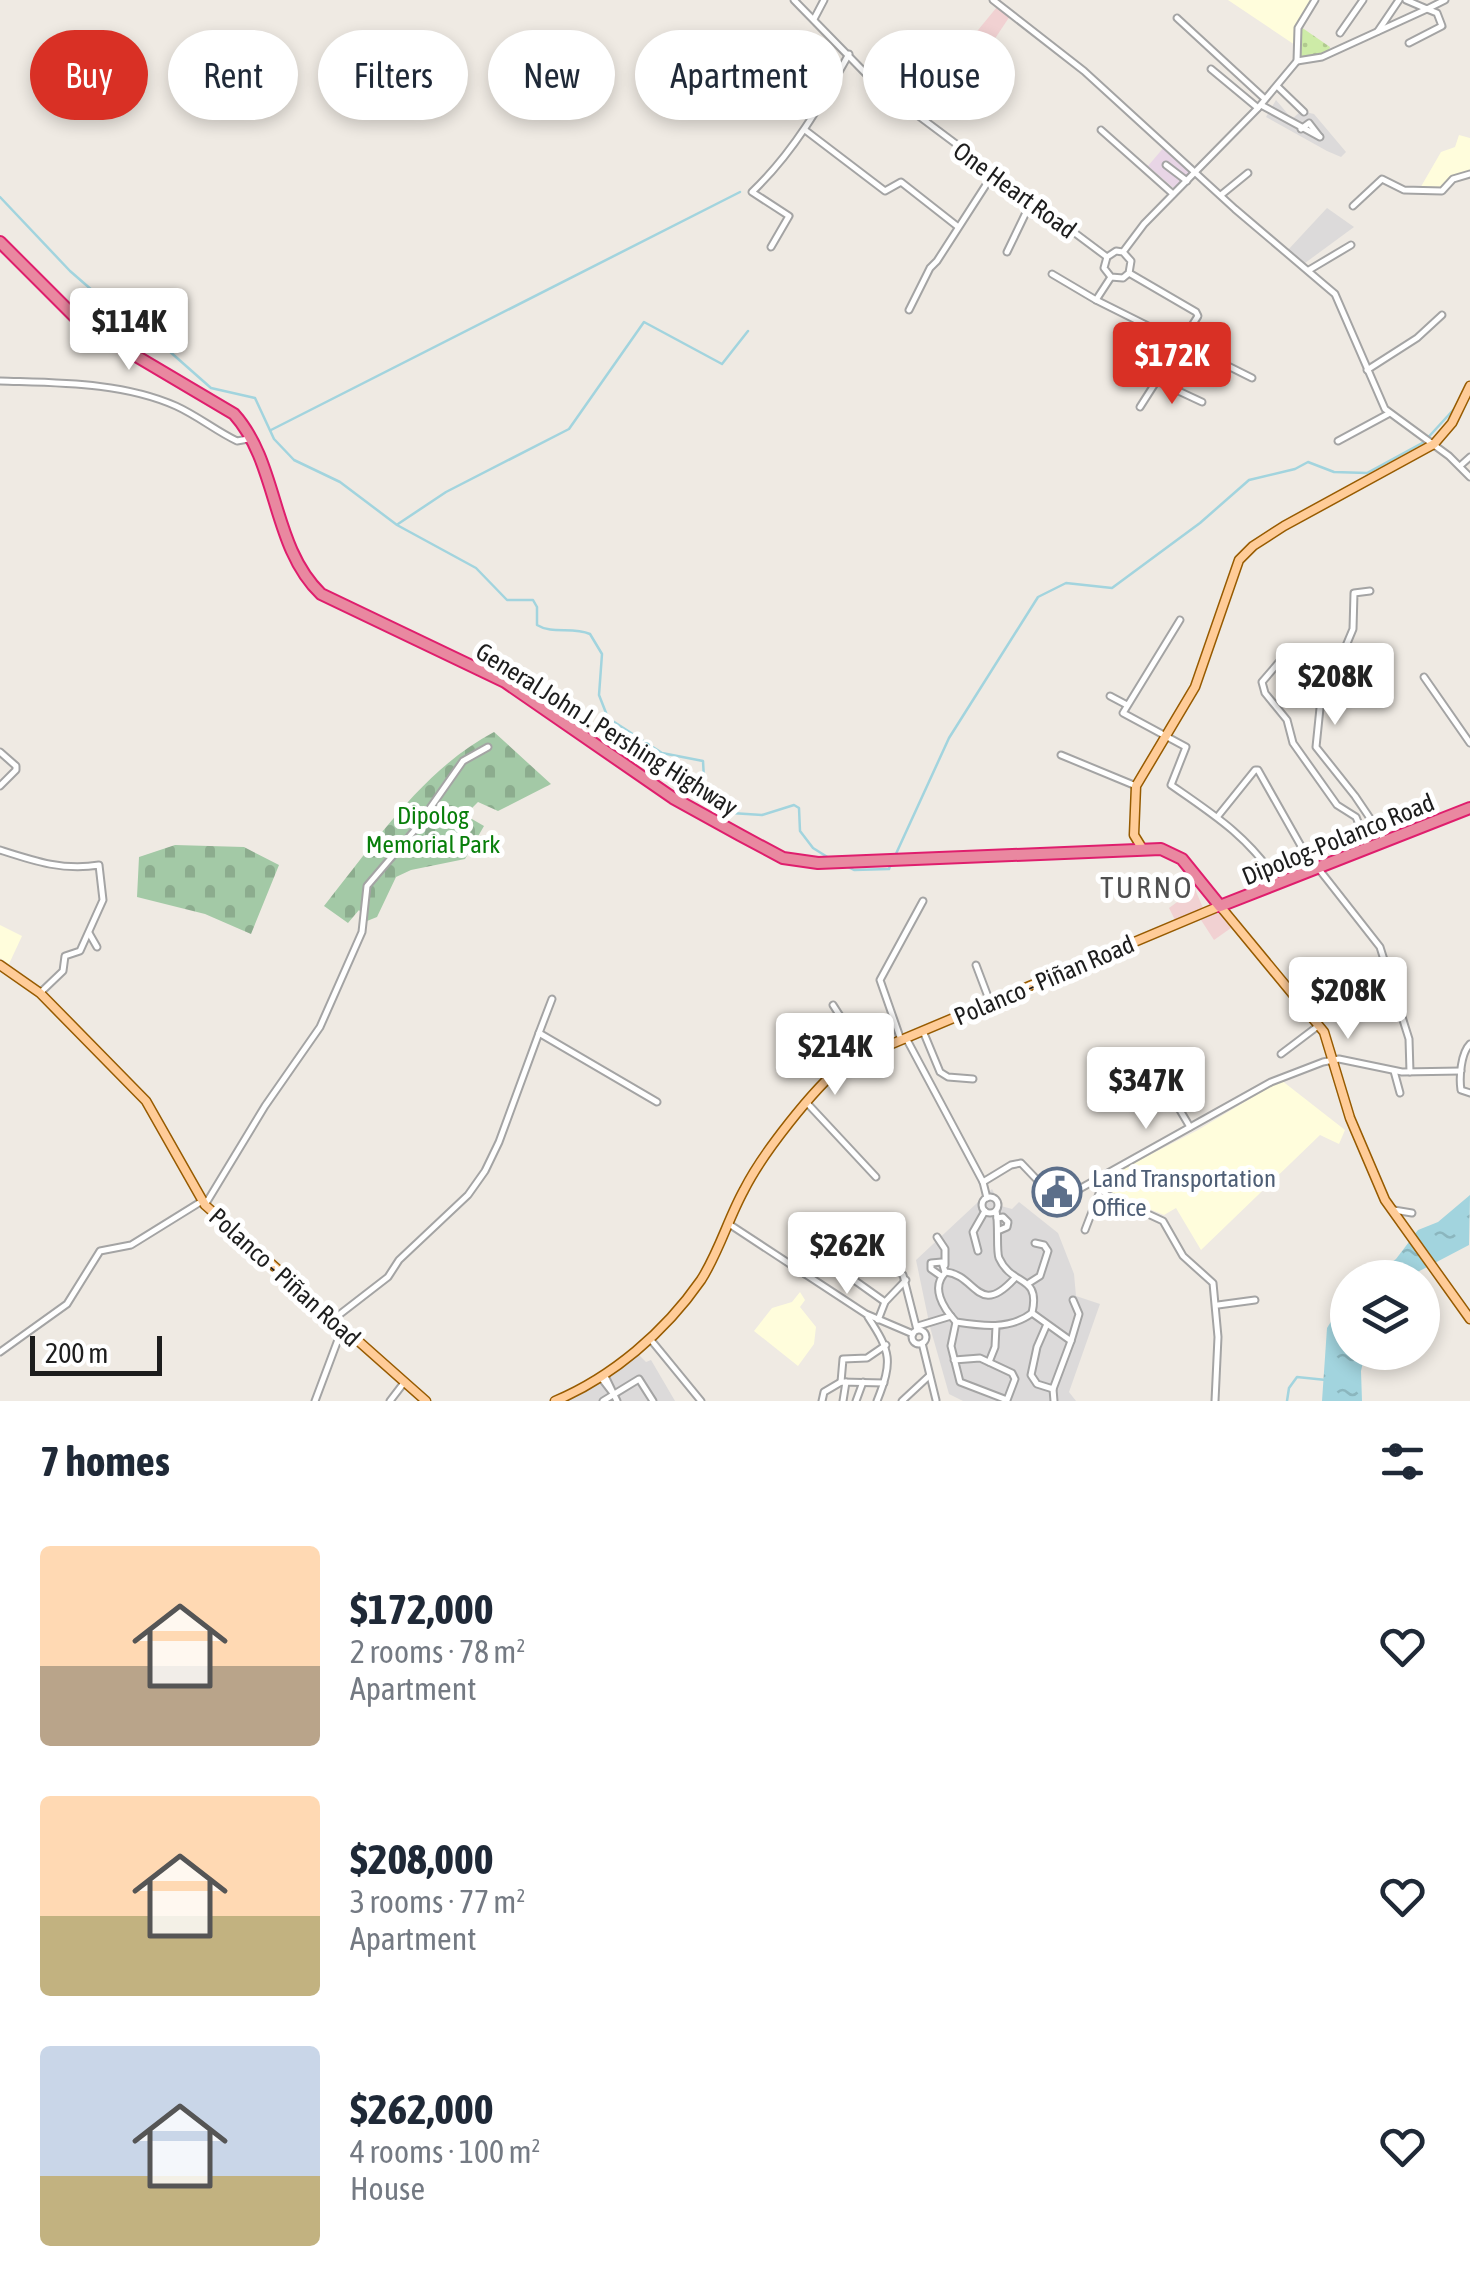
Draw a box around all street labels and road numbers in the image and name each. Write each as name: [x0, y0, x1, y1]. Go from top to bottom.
street label: One Heart Road: [948, 136, 1082, 244]
street label: General John J. Pershing Highway: [471, 637, 743, 821]
street label: Dipolog-Polanco Road: [1238, 788, 1438, 890]
street label: Polanco - Piñan Road: [950, 929, 1138, 1031]
street label: Polanco - Piñan Road: [204, 1202, 366, 1352]

